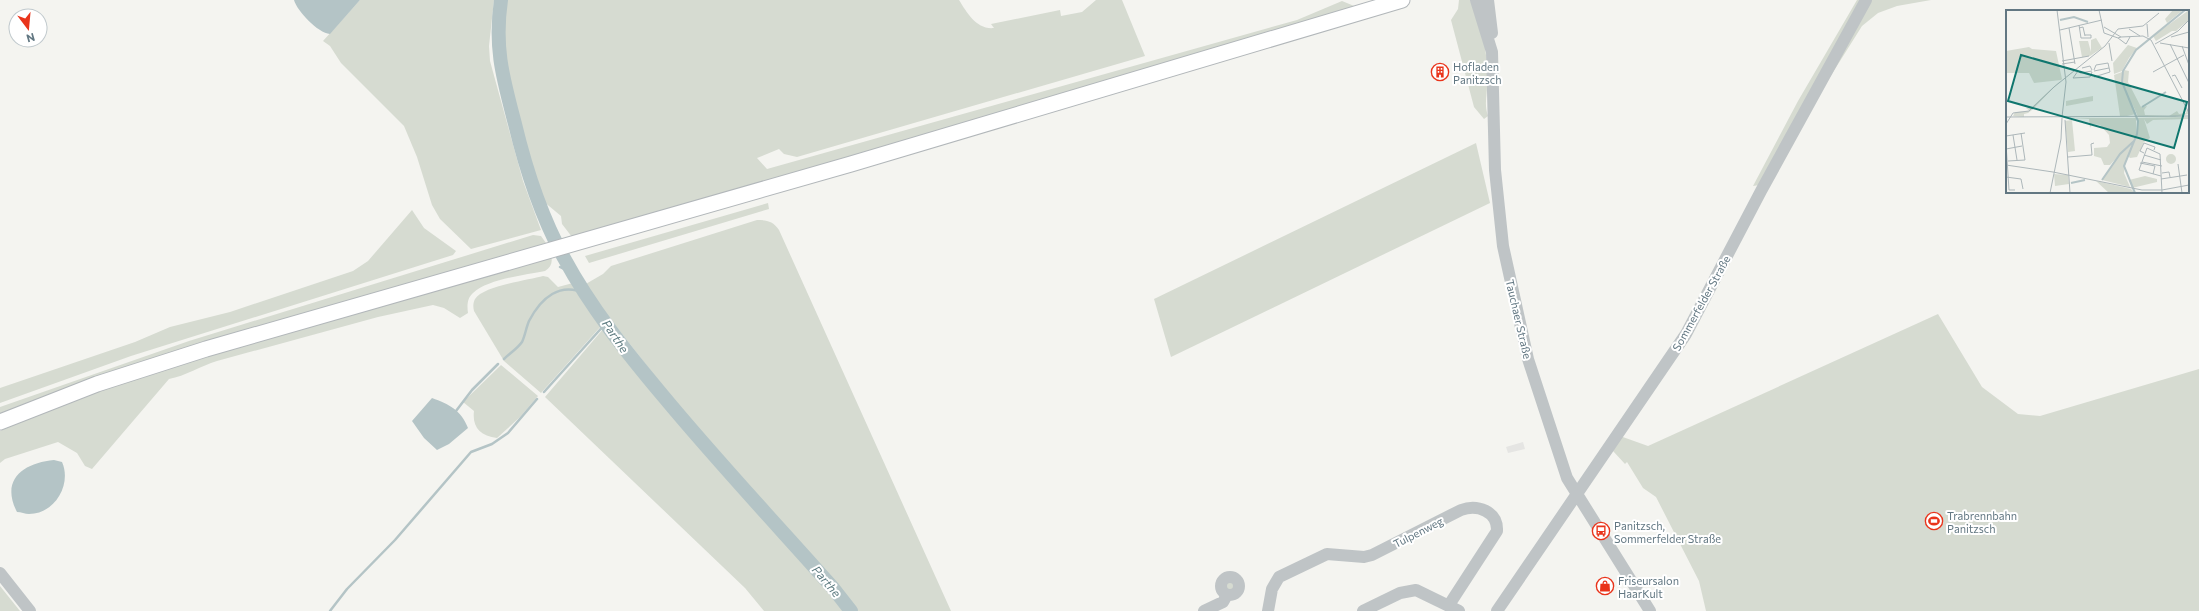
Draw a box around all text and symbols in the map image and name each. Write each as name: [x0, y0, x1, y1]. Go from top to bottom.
north arrow: [8, 8, 48, 48]
inset map: [2006, 10, 2189, 193]
text: N: [25, 31, 37, 45]
place label: Hofladen Panitzsch: [1453, 60, 1502, 86]
building icon: Hofladen Panitzsch: [1430, 62, 1450, 82]
street label: Sommerfelder Straße: [1669, 253, 1733, 353]
street label: Tauchaer Straße: [1504, 278, 1535, 360]
water label: Parthe: [600, 317, 632, 356]
place label: Trabrennbahn Panitzsch: [1947, 509, 2017, 535]
sports icon: Trabrennbahn Panitzsch: [1924, 511, 1944, 531]
street label: Tulpenweg: [1391, 514, 1445, 550]
place label: Panitzsch, Sommerfelder Straße: [1614, 519, 1721, 545]
bus stop icon: Panitzsch, Sommerfelder Straße: [1591, 521, 1611, 541]
water label: Parthe: [810, 562, 845, 600]
place label: Friseursalon HaarKult: [1618, 574, 1679, 600]
shop icon: Friseursalon HaarKult: [1595, 576, 1615, 596]

